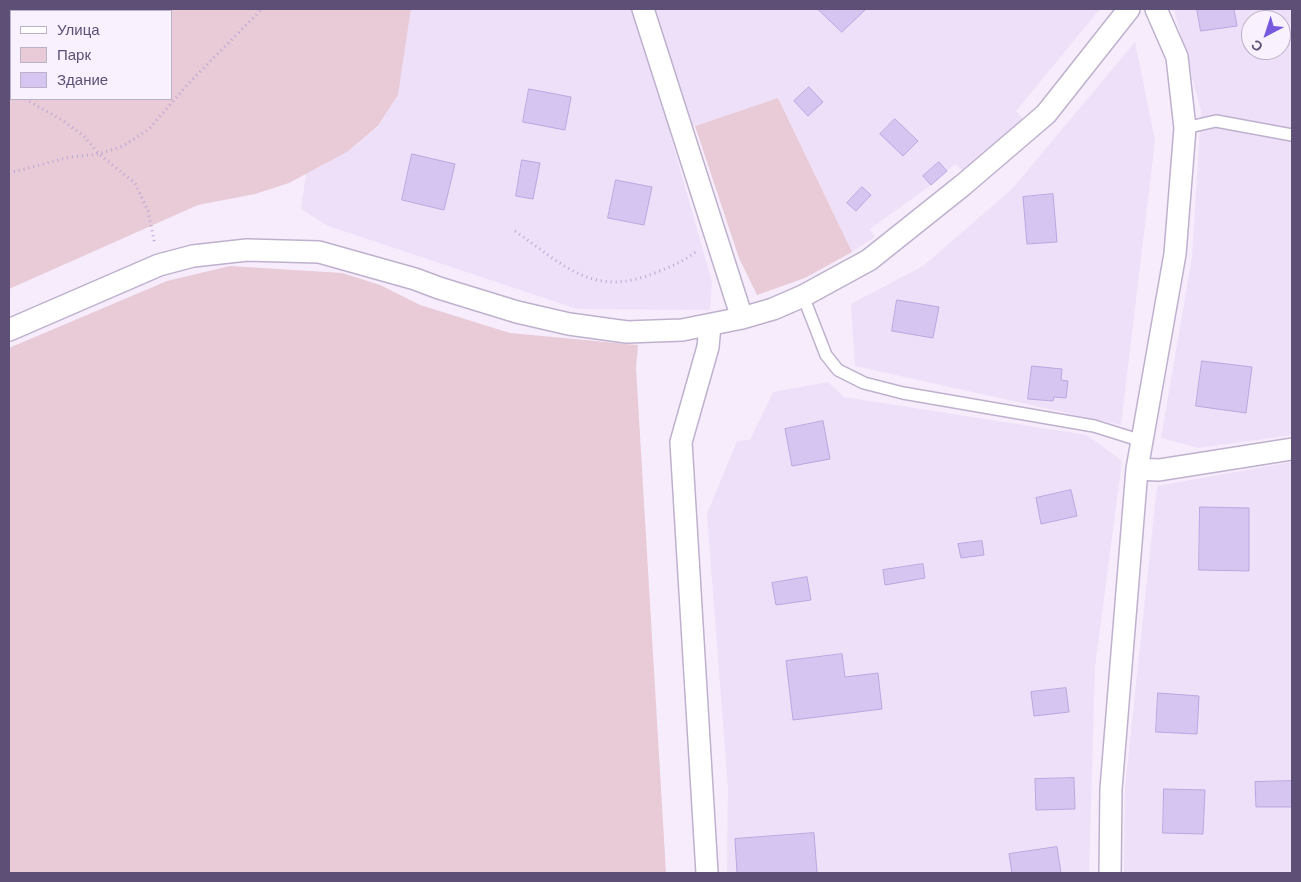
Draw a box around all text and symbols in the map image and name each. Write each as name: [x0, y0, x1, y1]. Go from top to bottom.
legend: [10, 10, 172, 100]
north arrow: [1241, 10, 1291, 60]
text: Улица: [57, 21, 100, 38]
text: С: [1248, 36, 1266, 55]
text: Парк: [57, 46, 91, 63]
text: Здание: [57, 71, 108, 88]

